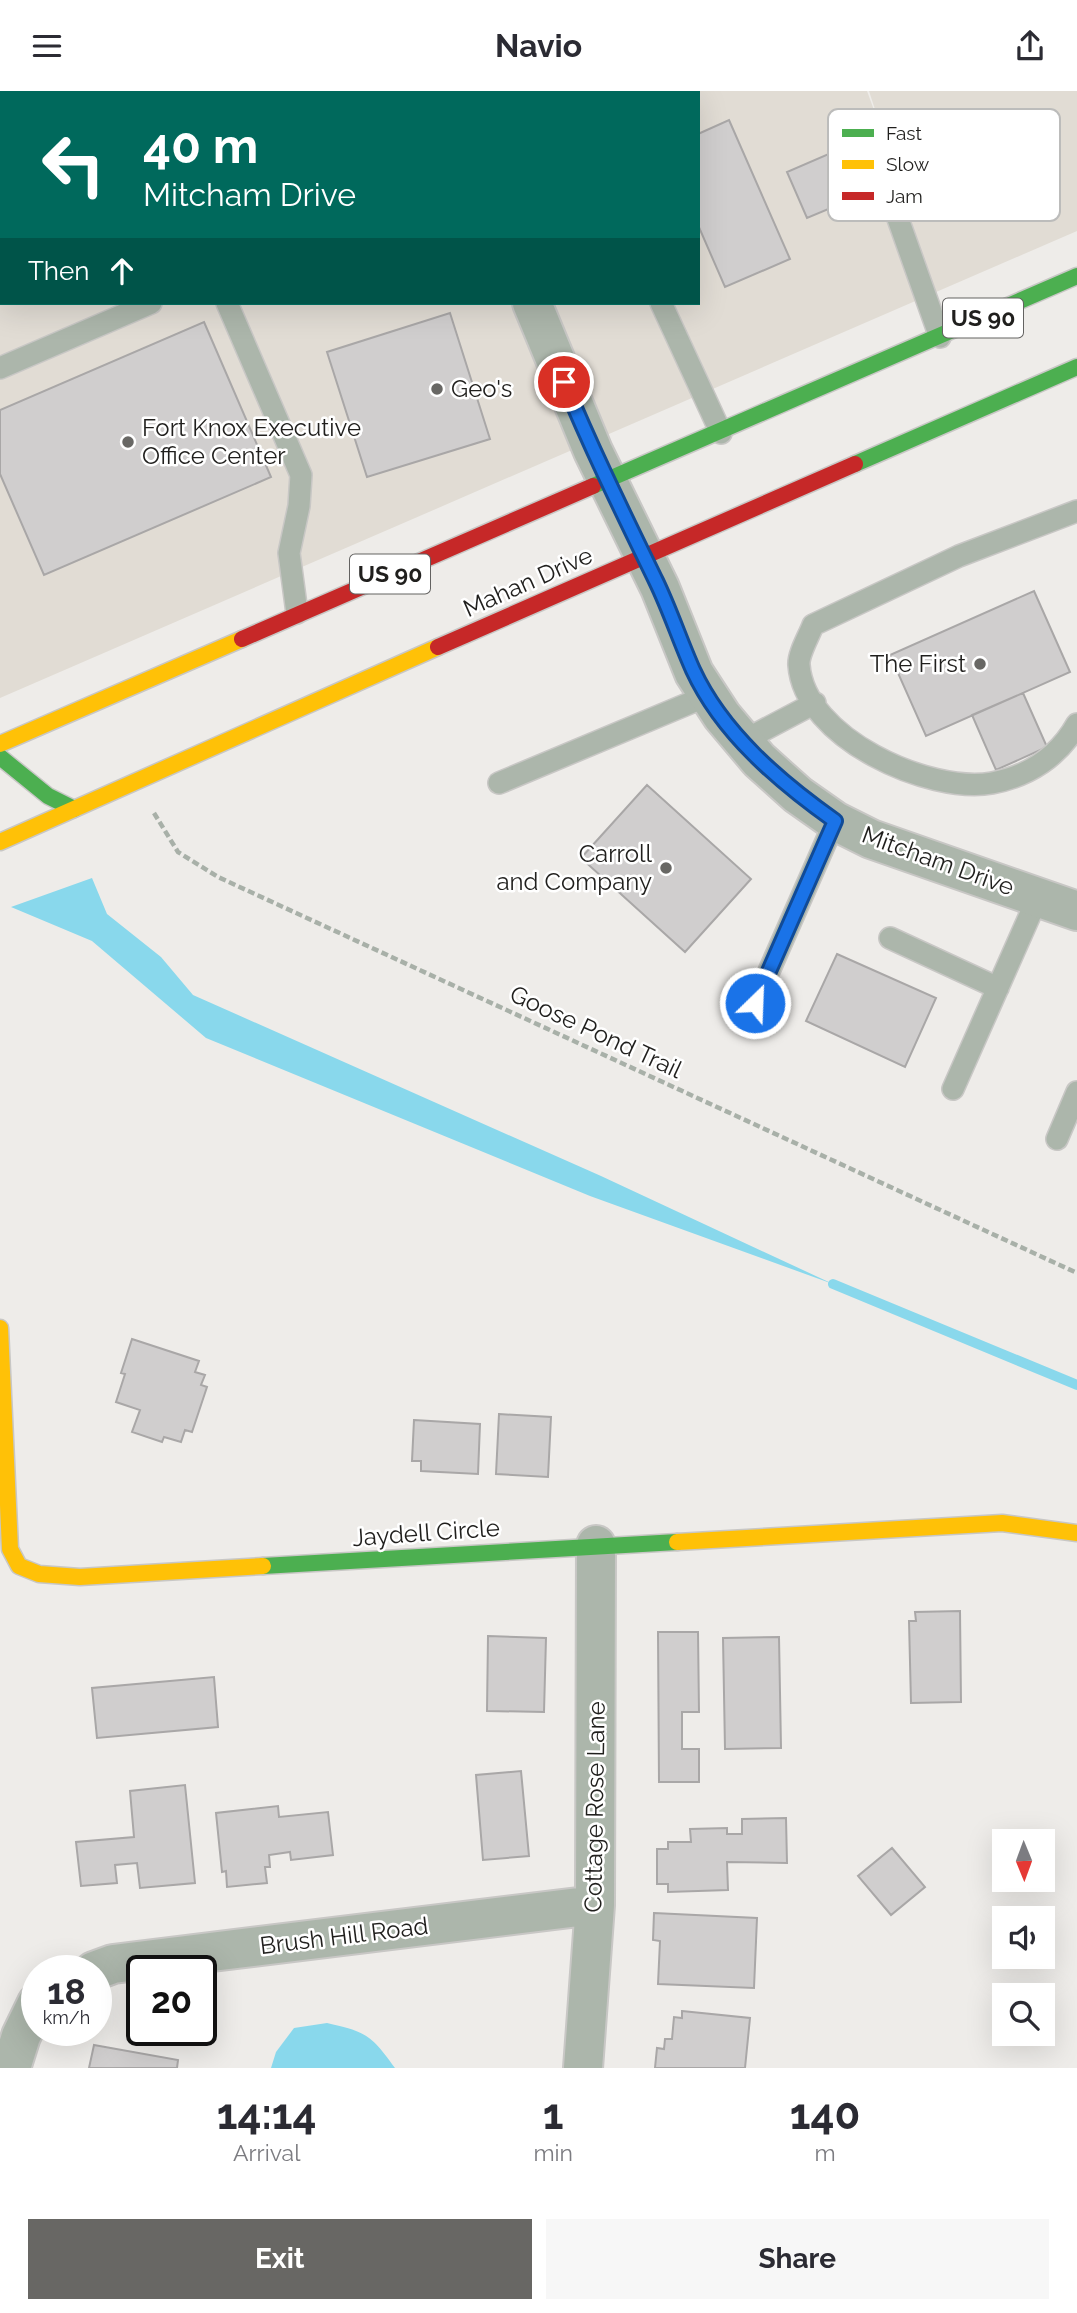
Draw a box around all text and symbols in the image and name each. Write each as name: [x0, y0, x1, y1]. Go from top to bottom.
icon: menu: [28, 27, 66, 65]
text: Navio: [495, 27, 582, 64]
icon: share: [1011, 27, 1049, 65]
legend: [828, 109, 1060, 221]
text: 40 m: [143, 117, 258, 174]
icon: left: [28, 119, 119, 210]
text: Fast: [886, 122, 922, 144]
text: Slow: [886, 153, 930, 175]
text: Mitcham Drive: [143, 176, 356, 213]
text: Jam: [886, 185, 923, 207]
icon: ahead: [103, 252, 141, 290]
text: Then: [28, 256, 89, 286]
road number: US 90: [943, 299, 1023, 337]
pin: [534, 352, 594, 412]
icon: arrive: [545, 363, 583, 401]
place label: Geo's: [451, 374, 512, 403]
marker: Geo's: [429, 381, 445, 397]
place label: Fort Knox Executive Office Center: [142, 413, 361, 470]
marker: Fort Knox Executive Office Center: [120, 434, 136, 450]
street label: Mahan Drive: [459, 540, 597, 623]
road number: US 90: [350, 554, 430, 594]
place label: The First: [870, 649, 966, 678]
marker: The First: [972, 656, 988, 672]
street label: Mitcham Drive: [858, 820, 1018, 901]
place label: Carroll and Company: [496, 839, 652, 896]
marker: Carroll and Company: [658, 860, 674, 876]
position arrow: [718, 966, 792, 1040]
street label: Goose Pond Trail: [506, 979, 687, 1084]
street label: Jaydell Circle: [351, 1513, 501, 1552]
street label: Cottage Rose Lane: [578, 1701, 611, 1913]
north arrow: [992, 1829, 1055, 1892]
map controls: [992, 1829, 1055, 2046]
button: sound: [992, 1906, 1055, 1969]
street label: Brush Hill Road: [258, 1911, 430, 1960]
speed limit sign: 20: [126, 1955, 217, 2046]
text: 18: [47, 1971, 86, 2012]
button: search: [992, 1983, 1055, 2046]
text: km/h: [43, 2007, 90, 2028]
text: 14:14: [217, 2090, 317, 2139]
text: 1: [543, 2090, 564, 2139]
text: 140: [790, 2090, 860, 2139]
text: Arrival: [233, 2139, 300, 2166]
text: min: [533, 2139, 573, 2166]
text: m: [814, 2139, 836, 2166]
button: Exit: [28, 2219, 532, 2299]
button: Share: [546, 2219, 1049, 2299]

